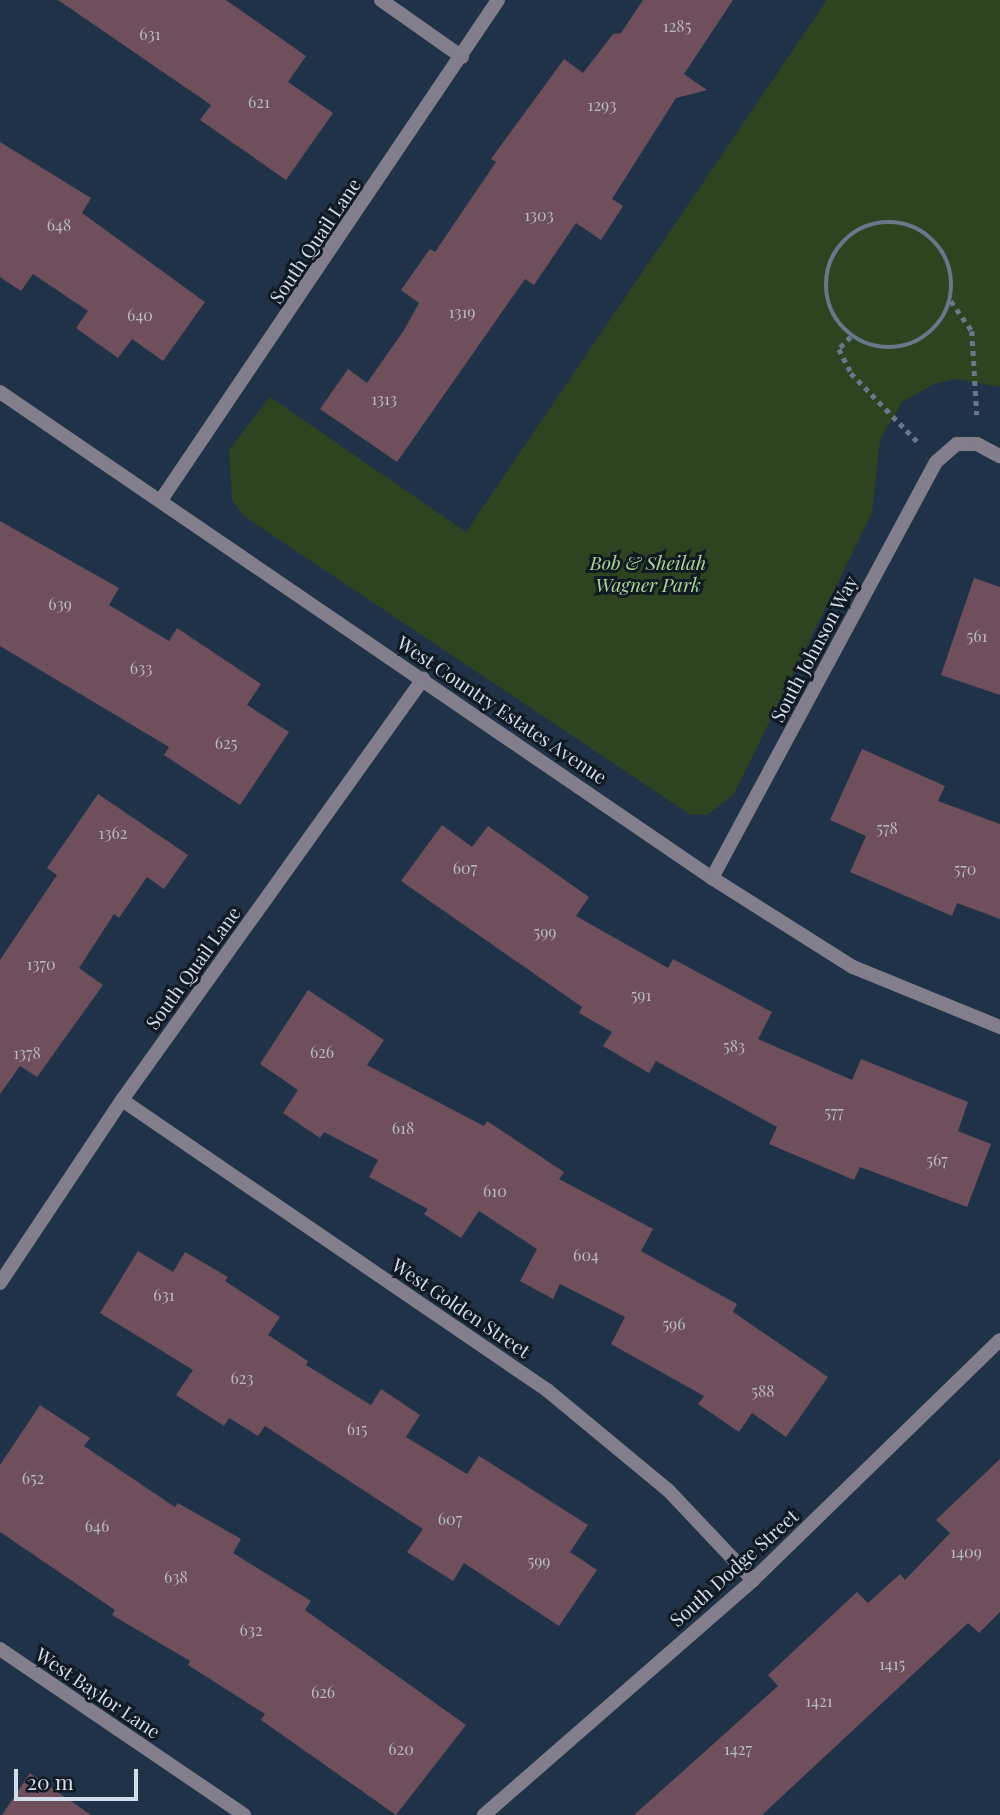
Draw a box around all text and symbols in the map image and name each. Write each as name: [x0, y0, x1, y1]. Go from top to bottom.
house number: 1285: [663, 16, 691, 36]
house number: 631: [139, 24, 161, 44]
house number: 621: [248, 92, 270, 112]
house number: 1293: [588, 95, 616, 115]
street label: South Quail Lane: [265, 174, 365, 308]
house number: 1303: [524, 205, 554, 225]
house number: 648: [47, 215, 71, 235]
house number: 1319: [449, 302, 475, 322]
house number: 640: [127, 305, 153, 325]
house number: 1313: [371, 389, 397, 409]
park label: Bob & Sheilah Wagner Park: [590, 552, 706, 596]
street label: South Johnson Way: [766, 572, 862, 726]
house number: 639: [48, 594, 72, 614]
house number: 561: [967, 626, 987, 646]
street label: West Country Estates Avenue: [392, 631, 612, 789]
house number: 633: [130, 658, 152, 678]
house number: 625: [215, 733, 237, 753]
house number: 578: [876, 818, 898, 838]
house number: 1362: [99, 823, 127, 843]
house number: 607: [453, 858, 477, 878]
house number: 570: [954, 859, 976, 879]
street label: South Quail Lane: [141, 902, 245, 1034]
house number: 599: [534, 922, 556, 942]
house number: 1370: [27, 954, 55, 974]
house number: 591: [631, 985, 651, 1005]
house number: 583: [723, 1036, 745, 1056]
house number: 626: [310, 1042, 334, 1062]
house number: 1378: [13, 1043, 41, 1063]
house number: 577: [824, 1102, 844, 1122]
house number: 618: [392, 1118, 414, 1138]
house number: 567: [926, 1150, 948, 1170]
house number: 610: [483, 1181, 507, 1201]
house number: 604: [573, 1245, 599, 1265]
street label: West Golden Street: [387, 1253, 535, 1363]
house number: 631: [153, 1285, 175, 1305]
house number: 596: [662, 1314, 686, 1334]
house number: 623: [230, 1368, 254, 1388]
house number: 588: [751, 1381, 775, 1401]
house number: 615: [347, 1419, 367, 1439]
house number: 652: [22, 1468, 44, 1488]
street label: South Dodge Street: [665, 1504, 803, 1632]
house number: 607: [438, 1509, 462, 1529]
house number: 646: [85, 1516, 109, 1536]
house number: 1409: [950, 1542, 982, 1562]
house number: 599: [528, 1551, 550, 1571]
house number: 638: [164, 1567, 188, 1587]
house number: 632: [239, 1620, 263, 1640]
street label: West Baylor Lane: [31, 1643, 165, 1743]
house number: 1415: [879, 1654, 905, 1674]
house number: 626: [311, 1682, 335, 1702]
house number: 1421: [805, 1691, 833, 1711]
house number: 620: [388, 1739, 414, 1759]
house number: 1427: [724, 1739, 752, 1759]
scale bar: [18, 1756, 142, 1800]
text: 20 m: [27, 1767, 74, 1795]

